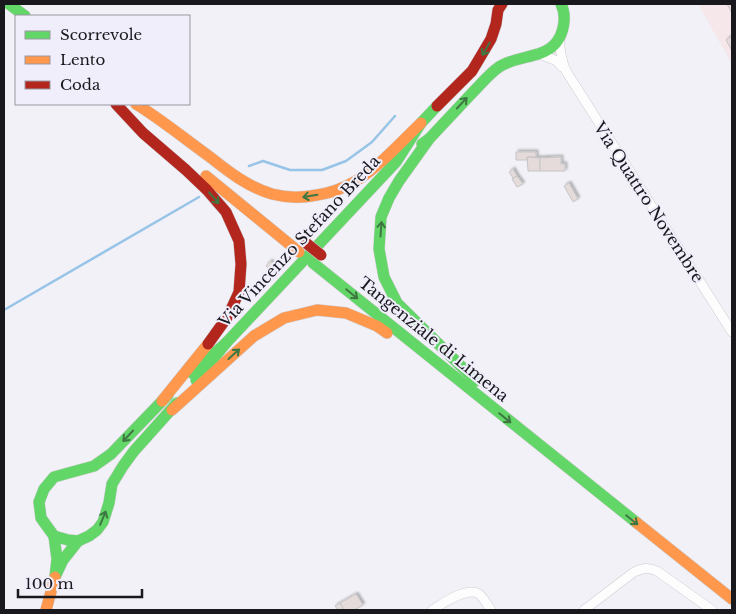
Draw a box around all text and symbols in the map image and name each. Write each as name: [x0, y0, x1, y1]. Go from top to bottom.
legend: [15, 15, 190, 105]
text: Scorrevole: [60, 25, 142, 44]
one-way arrow: [480, 41, 490, 56]
text: Lento: [60, 50, 106, 69]
text: Coda: [60, 75, 101, 94]
one-way arrow: [456, 97, 468, 110]
street label: Via Quattro Novembre: [589, 117, 708, 286]
street label: Via Vincenzo Stefano Breda: [213, 151, 384, 332]
one-way arrow: [208, 192, 219, 205]
one-way arrow: [302, 192, 318, 202]
one-way arrow: [376, 221, 385, 237]
street label: Tangenziale di Limena: [355, 272, 513, 406]
one-way arrow: [345, 288, 358, 299]
one-way arrow: [227, 348, 240, 360]
one-way arrow: [498, 412, 511, 423]
one-way arrow: [122, 430, 134, 443]
one-way arrow: [99, 511, 108, 526]
one-way arrow: [625, 514, 638, 525]
scale bar: [18, 566, 141, 598]
text: 100 m: [25, 574, 74, 593]

